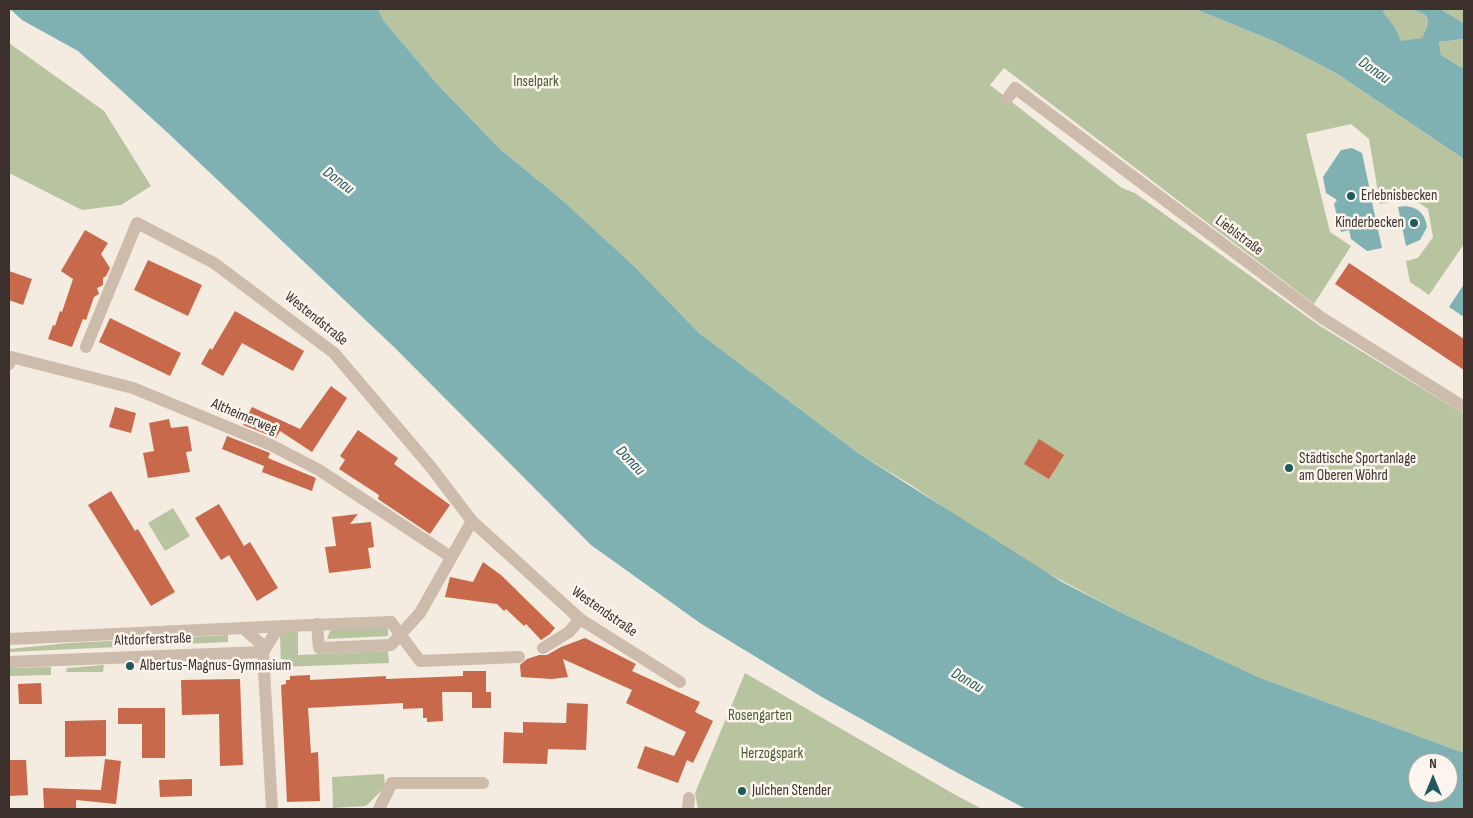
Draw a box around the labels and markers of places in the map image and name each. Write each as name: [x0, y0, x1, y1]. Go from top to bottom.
place label: Erlebnisbecken: [1361, 187, 1437, 205]
marker: Erlebnisbecken: [1345, 190, 1357, 202]
place label: Kinderbecken: [1335, 214, 1404, 232]
marker: Kinderbecken: [1408, 217, 1420, 229]
place label: Städtische Sportanlage am Oberen Wöhrd: [1299, 450, 1416, 485]
marker: Städtische Sportanlage am Oberen Wöhrd: [1283, 462, 1295, 474]
place label: Albertus-Magnus-Gymnasium: [140, 657, 291, 675]
marker: Albertus-Magnus-Gymnasium: [124, 660, 136, 672]
place label: Julchen Stender: [752, 782, 831, 800]
marker: Julchen Stender: [736, 785, 748, 797]

